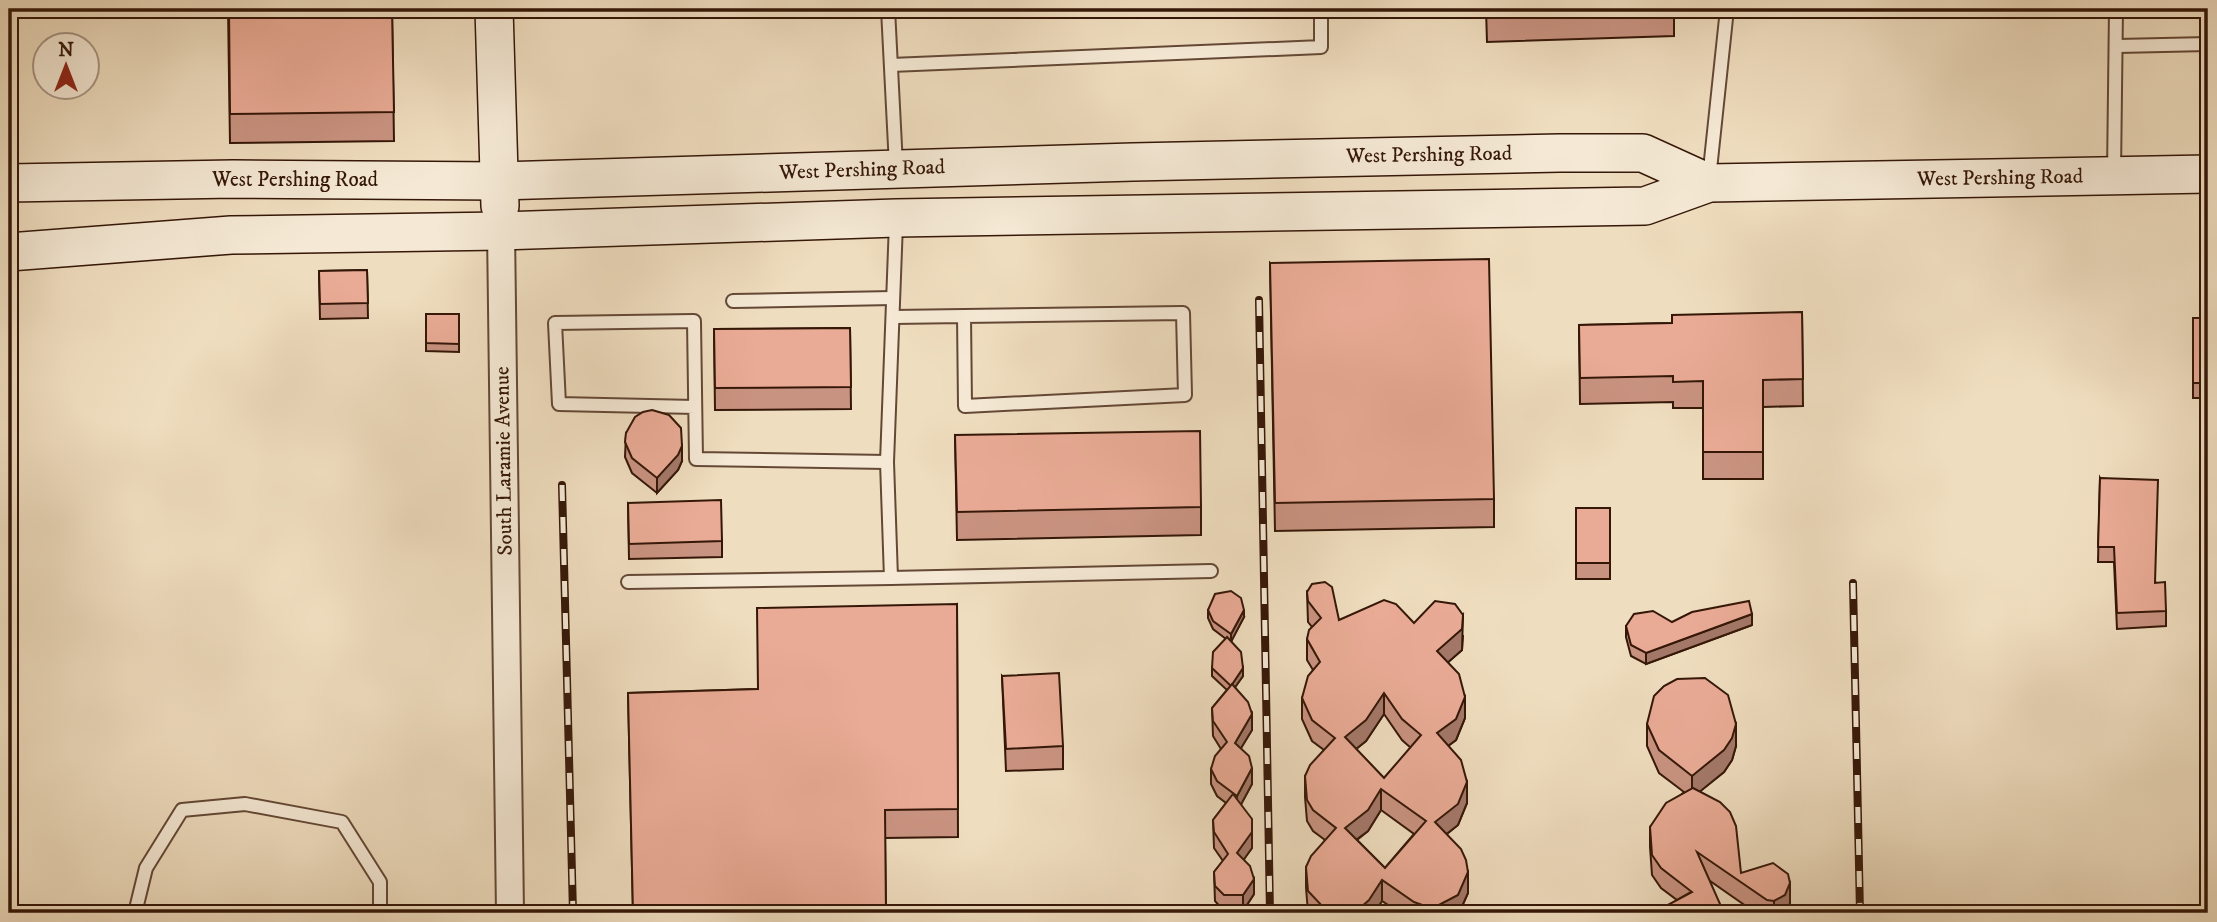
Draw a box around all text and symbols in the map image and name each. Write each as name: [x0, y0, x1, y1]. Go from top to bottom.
north arrow: [32, 32, 102, 102]
text: N: [58, 39, 74, 62]
street label: West Pershing Road: [1345, 141, 1513, 169]
street label: West Pershing Road: [777, 154, 946, 186]
street label: West Pershing Road: [1916, 164, 2084, 192]
street label: West Pershing Road: [211, 167, 379, 193]
street label: South Laramie Avenue: [489, 366, 519, 556]

